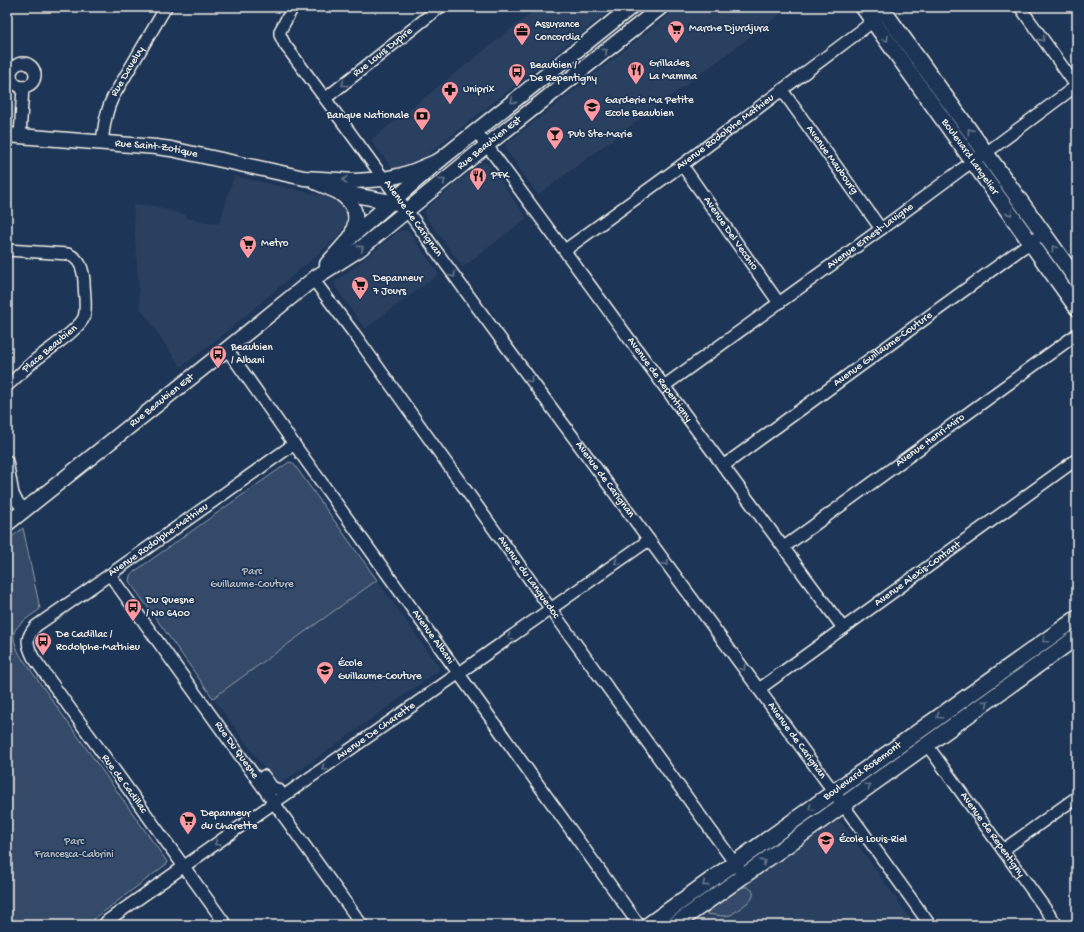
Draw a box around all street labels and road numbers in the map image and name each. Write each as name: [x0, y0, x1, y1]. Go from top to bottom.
street label: Rue Louis Dupire: [351, 25, 416, 80]
street label: Rue Daveluy: [109, 44, 148, 99]
street label: Avenue Rodolphe Mathieu: [674, 92, 777, 173]
street label: Rue Beaubien Est: [455, 113, 525, 173]
street label: Boulevard Langelier: [938, 116, 1001, 198]
street label: Avenue Maubourg: [803, 123, 860, 197]
street label: Rue Saint-Zotique: [115, 138, 199, 161]
street label: Avenue de Carignan: [381, 178, 445, 260]
street label: Avenue Del Vecchio: [700, 195, 760, 273]
street label: Avenue Ernest-Lavigne: [825, 201, 916, 272]
street label: Avenue Guillaume-Couture: [831, 309, 935, 389]
street label: Place Beaubien: [19, 322, 81, 376]
street label: Avenue de Repentigny: [624, 335, 695, 425]
street label: Rue Beaubien Est: [127, 371, 198, 430]
street label: Avenue Henri-Miro: [894, 411, 967, 470]
street label: Avenue de Carignan: [573, 439, 637, 521]
street label: Avenue Rodolphe-Mathieu: [106, 501, 211, 580]
street label: Avenue du Languedoc: [495, 534, 562, 622]
street label: Avenue Alexis-Contant: [872, 538, 964, 609]
street label: Avenue Albani: [409, 608, 456, 667]
street label: Avenue De Charette: [334, 699, 418, 763]
street label: Avenue de Carignan: [765, 700, 829, 782]
street label: Rue Du Quesne: [212, 719, 261, 781]
street label: Boulevard Rosemont: [821, 739, 905, 804]
street label: Rue de Cadillac: [99, 752, 150, 817]
street label: Avenue de Repentigny: [957, 790, 1027, 880]

